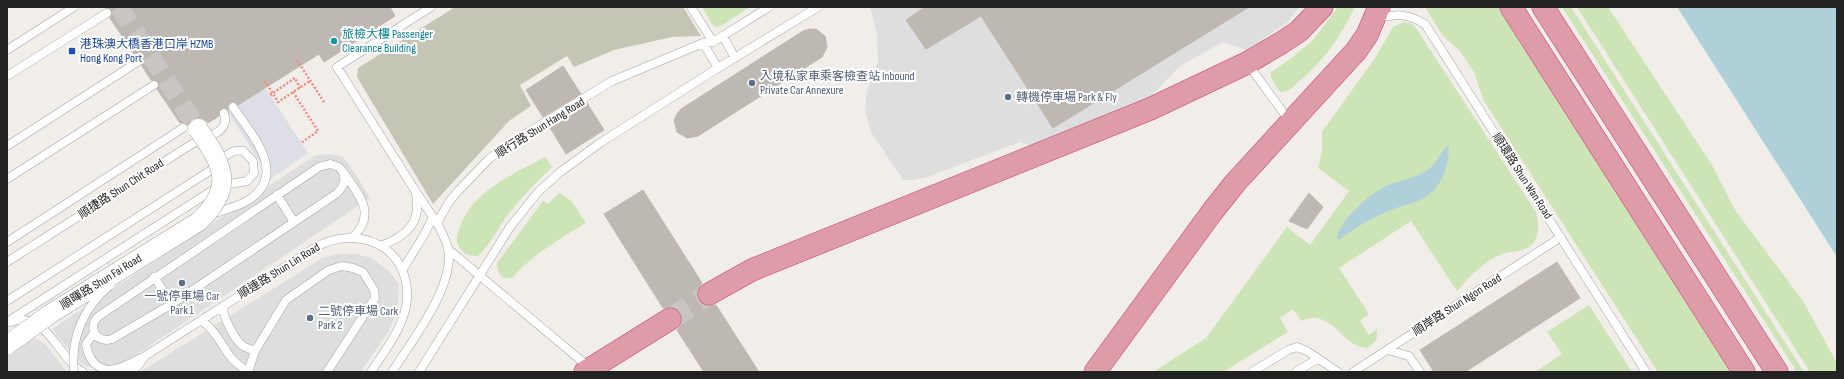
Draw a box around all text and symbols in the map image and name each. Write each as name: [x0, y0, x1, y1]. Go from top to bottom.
place label: 旅檢大樓 Passenger Clearance Building: [342, 27, 433, 56]
marker: 旅檢大樓 Passenger Clearance Building: [329, 36, 339, 46]
place label: 港珠澳大橋香港口岸 HZMB Hong Kong Port: [80, 37, 213, 66]
marker: 港珠澳大橋香港口岸 HZMB Hong Kong Port: [67, 46, 77, 56]
place label: 入境私家車乘客檢查站 Inbound Private Car Annexure: [760, 69, 915, 98]
marker: 入境私家車乘客檢查站 Inbound Private Car Annexure: [747, 78, 757, 88]
place label: 轉機停車場 Park & Fly: [1016, 90, 1117, 105]
marker: 轉機停車場 Park & Fly: [1003, 92, 1013, 102]
street label: 順行路 Shun Hang Road: [492, 94, 588, 162]
street label: 順環路 Shun Wan Road: [1489, 130, 1555, 222]
street label: 順捷路 Shun Chit Road: [75, 156, 167, 222]
street label: 順連路 Shun Lin Road: [235, 240, 323, 302]
street label: 順暉路 Shun Fai Road: [57, 251, 145, 313]
street label: 順岸路 Shun Ngon Road: [1410, 271, 1504, 339]
marker: 一號停車場 Car Park 1: [177, 278, 187, 288]
place label: 一號停車場 Car Park 1: [144, 289, 220, 318]
place label: 二號停車場 Cark Park 2: [318, 304, 399, 333]
marker: 二號停車場 Cark Park 2: [305, 313, 315, 323]

